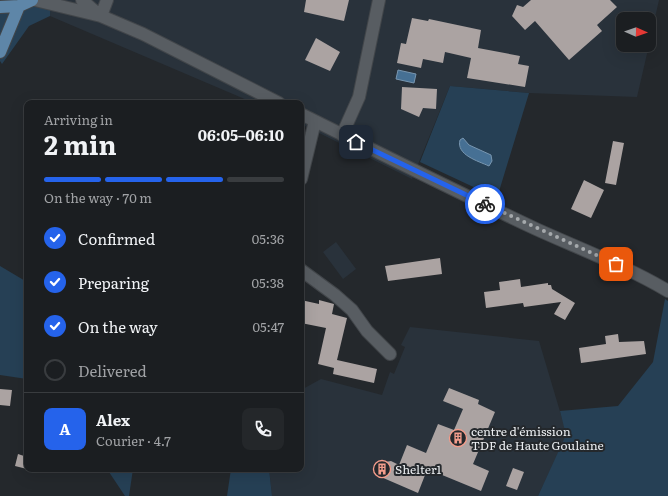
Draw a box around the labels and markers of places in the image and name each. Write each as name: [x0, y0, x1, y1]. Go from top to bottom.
pin: [339, 125, 373, 159]
pin: [599, 247, 633, 281]
place label: centre d'émission TDF de Haute Goulaine: [471, 422, 604, 454]
building icon: centre d'émission TDF de Haute Goulaine: [448, 428, 468, 448]
building icon: Shelter1: [372, 459, 392, 479]
place label: Shelter1: [395, 460, 442, 478]

